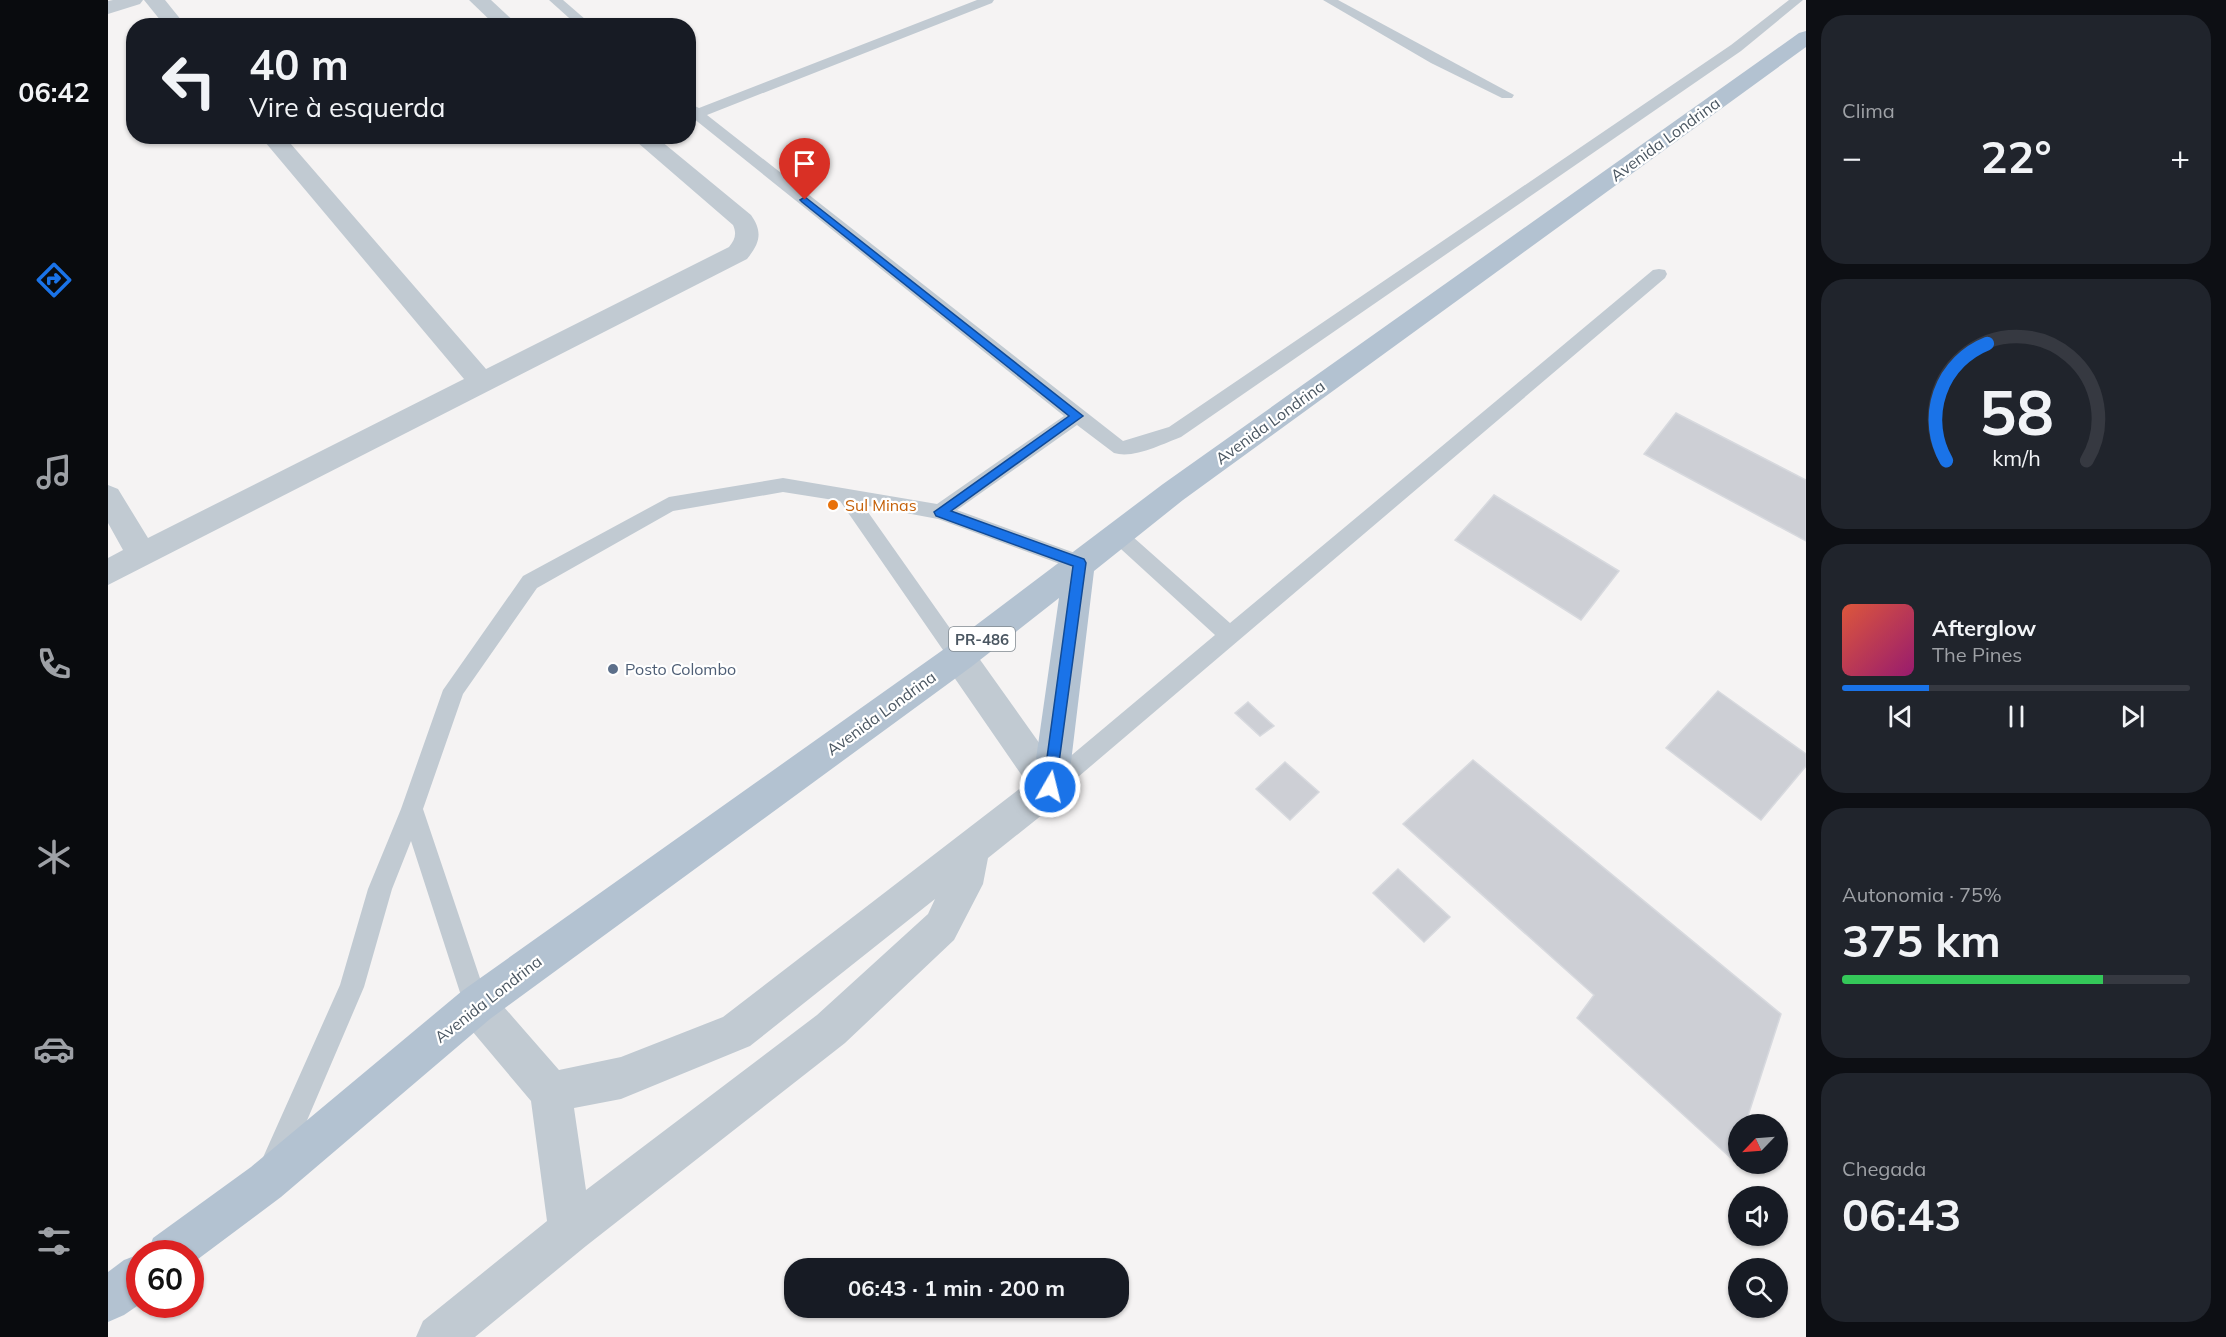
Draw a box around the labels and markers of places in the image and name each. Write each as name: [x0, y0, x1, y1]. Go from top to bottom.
pin: [779, 138, 830, 200]
place label: Sul Minas: [845, 495, 917, 515]
marker: Sul Minas: [826, 498, 840, 512]
place label: Posto Colombo: [625, 659, 736, 679]
marker: Posto Colombo: [606, 662, 620, 676]

